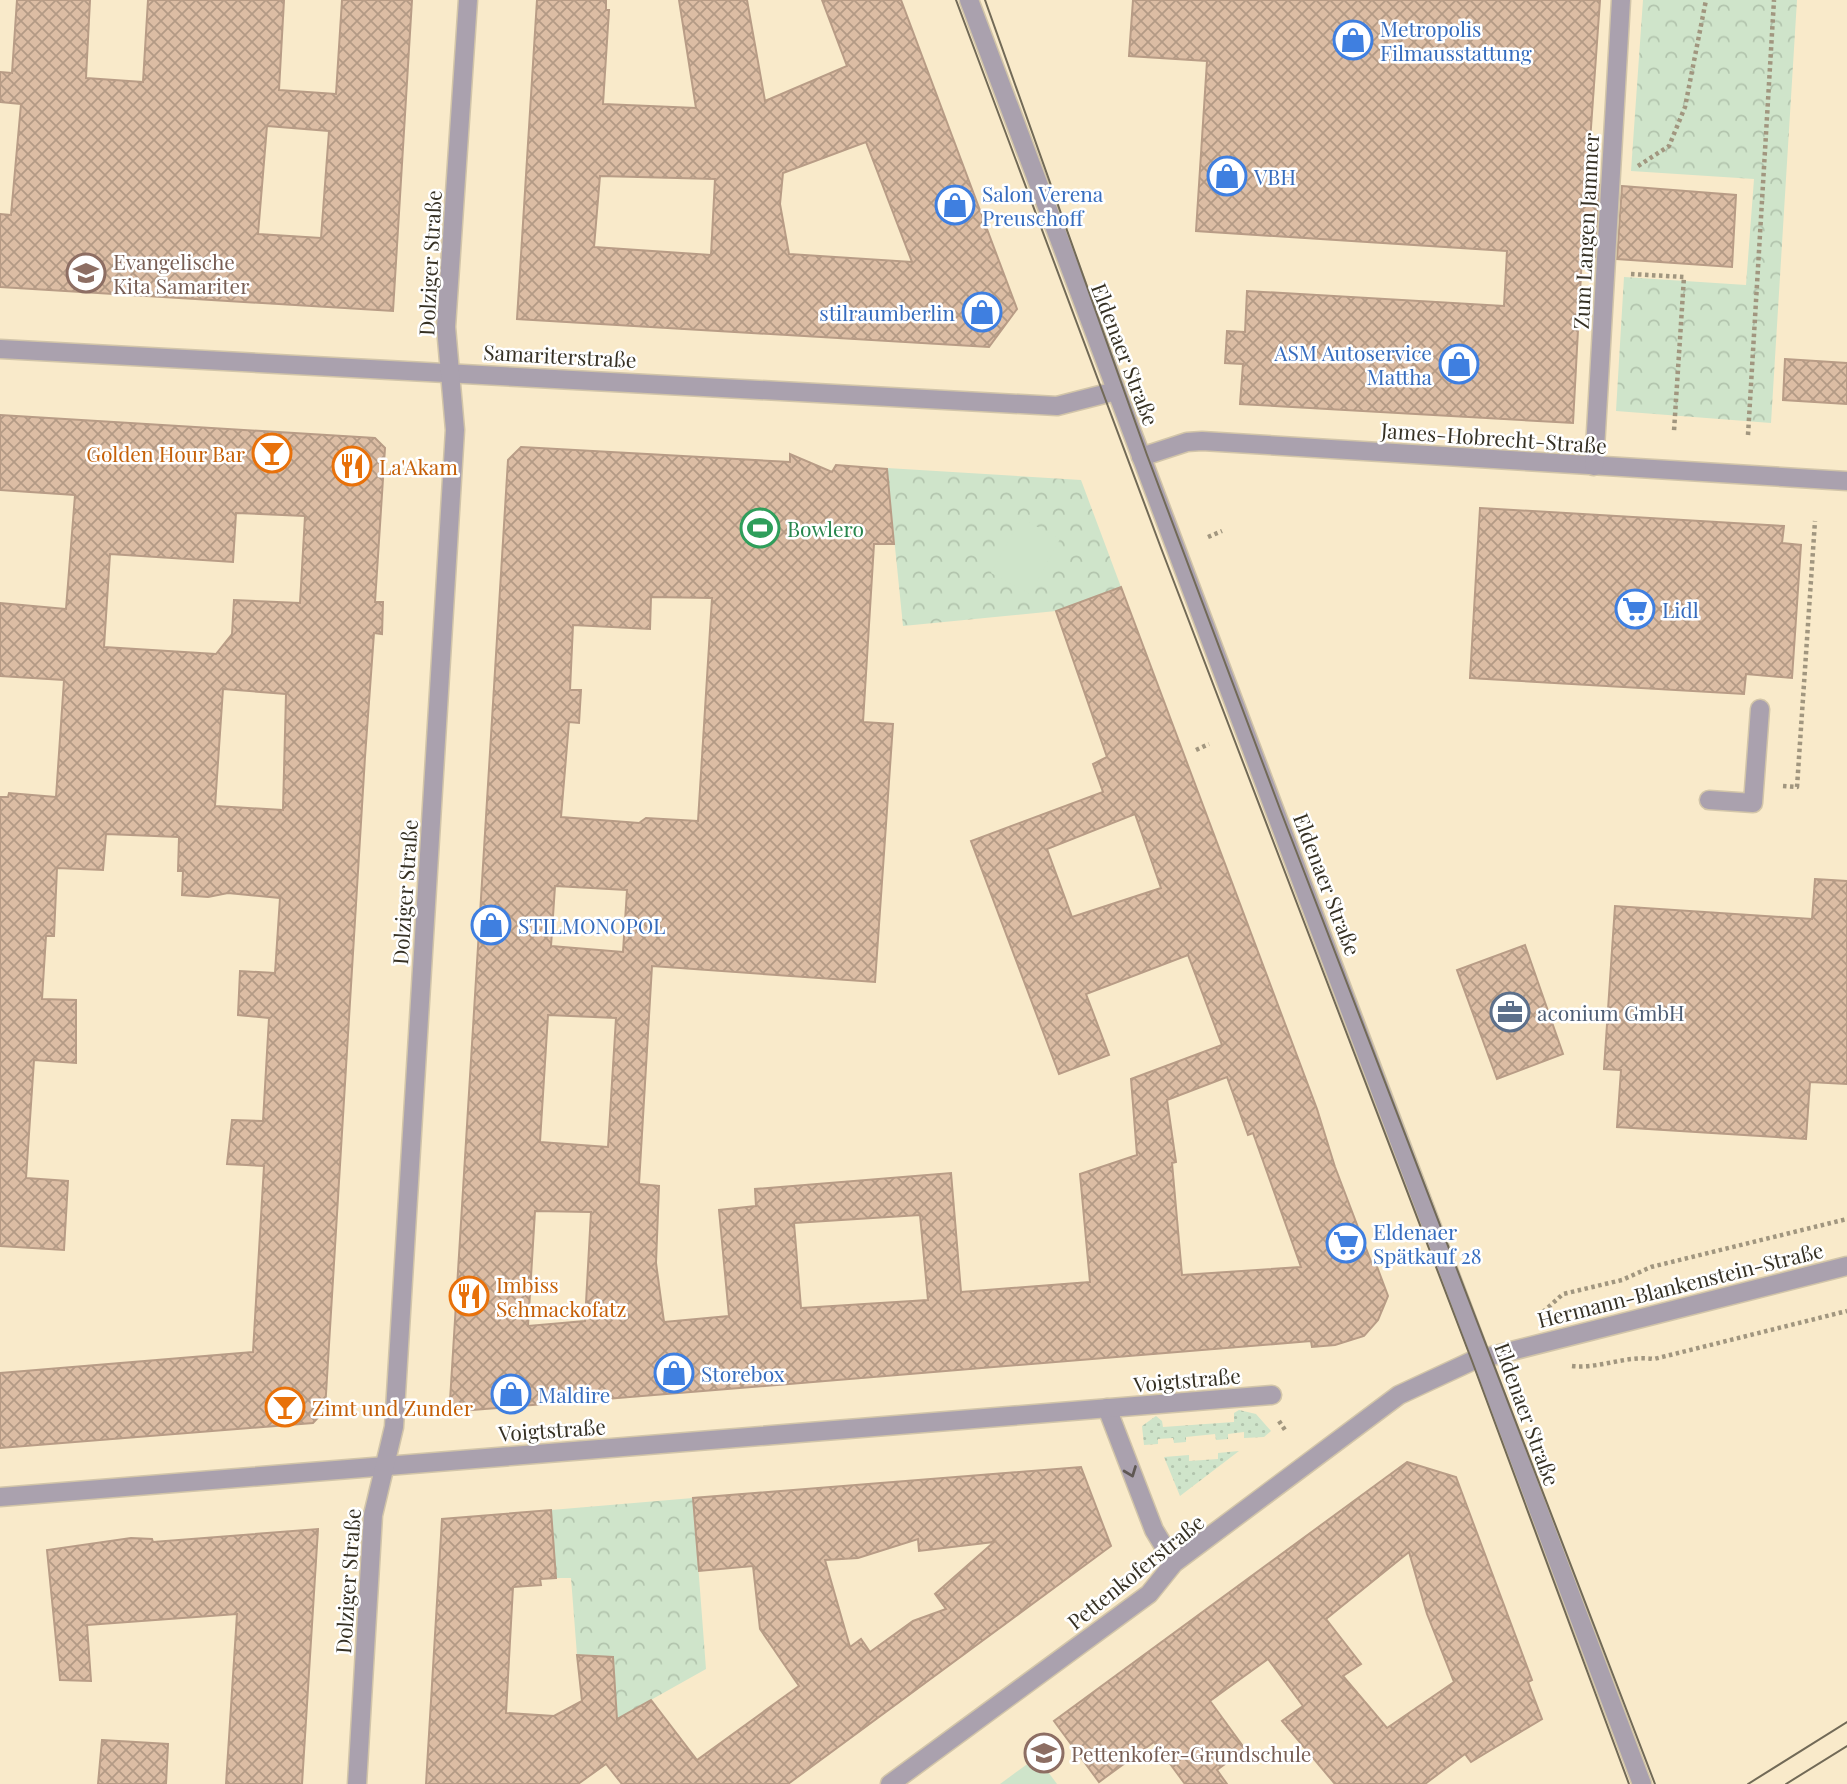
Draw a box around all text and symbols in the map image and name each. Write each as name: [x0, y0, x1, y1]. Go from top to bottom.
place label: Metropolis Filmausstattung: [1380, 14, 1532, 66]
shop icon: Metropolis Filmausstattung: [1332, 19, 1374, 61]
street label: Zum Langen Jammer: [1566, 131, 1604, 330]
shop icon: VBH: [1206, 155, 1248, 197]
place label: VBH: [1253, 162, 1296, 190]
place label: Salon Verena Preuschoff: [982, 179, 1104, 231]
shop icon: Salon Verena Preuschoff: [934, 184, 976, 226]
street label: Dolziger Straße: [411, 189, 447, 337]
place label: Evangelische Kita Samariter: [113, 247, 250, 299]
school or university icon: Evangelische Kita Samariter: [65, 252, 107, 294]
street label: Eldenaer Straße: [1086, 279, 1166, 429]
shop icon: stilraumberlin: [961, 291, 1003, 333]
place label: stilraumberlin: [819, 298, 955, 326]
street label: Samariterstraße: [483, 337, 637, 373]
place label: ASM Autoservice Mattha: [1273, 338, 1433, 390]
shop icon: ASM Autoservice Mattha: [1438, 343, 1480, 385]
street label: James-Hobrecht-Straße: [1379, 415, 1608, 459]
bar icon: Golden Hour Bar: [251, 432, 293, 474]
place label: Golden Hour Bar: [86, 439, 246, 467]
restaurant icon: La'Akam: [331, 445, 373, 487]
place label: La'Akam: [379, 452, 458, 480]
sports icon: Bowlero: [739, 507, 781, 549]
place label: Bowlero: [787, 514, 864, 542]
supermarket icon: Lidl: [1614, 588, 1656, 630]
place label: Lidl: [1662, 595, 1699, 623]
street label: Eldenaer Straße: [1288, 809, 1368, 959]
street label: Dolziger Straße: [385, 818, 423, 966]
shop icon: STILMONOPOL: [470, 904, 512, 946]
place label: STILMONOPOL: [518, 911, 665, 939]
office icon: aconium GmbH: [1489, 991, 1531, 1033]
place label: aconium GmbH: [1537, 998, 1685, 1026]
place label: Eldenaer Spätkauf 28: [1373, 1217, 1482, 1269]
supermarket icon: Eldenaer Spätkauf 28: [1325, 1222, 1367, 1264]
street label: Hermann-Blankenstein-Straße: [1534, 1235, 1826, 1333]
place label: Imbiss Schmackofatz: [496, 1270, 627, 1322]
restaurant icon: Imbiss Schmackofatz: [448, 1275, 490, 1317]
street label: Eldenaer Straße: [1489, 1338, 1567, 1490]
shop icon: Storebox: [653, 1352, 695, 1394]
place label: Storebox: [701, 1359, 785, 1387]
street label: Voigtstraße: [1131, 1360, 1242, 1398]
shop icon: Maldire: [490, 1373, 532, 1415]
place label: Maldire: [538, 1380, 610, 1408]
bar icon: Zimt und Zunder: [264, 1386, 306, 1428]
place label: Zimt und Zunder: [312, 1393, 474, 1421]
street label: Voigtstraße: [496, 1411, 607, 1447]
one-way arrow: [1122, 1466, 1136, 1478]
street label: Dolziger Straße: [328, 1507, 366, 1655]
street label: Pettenkoferstraße: [1061, 1507, 1209, 1635]
school or university icon: Pettenkofer-Grundschule: [1023, 1732, 1065, 1774]
place label: Pettenkofer-Grundschule: [1071, 1739, 1311, 1767]

